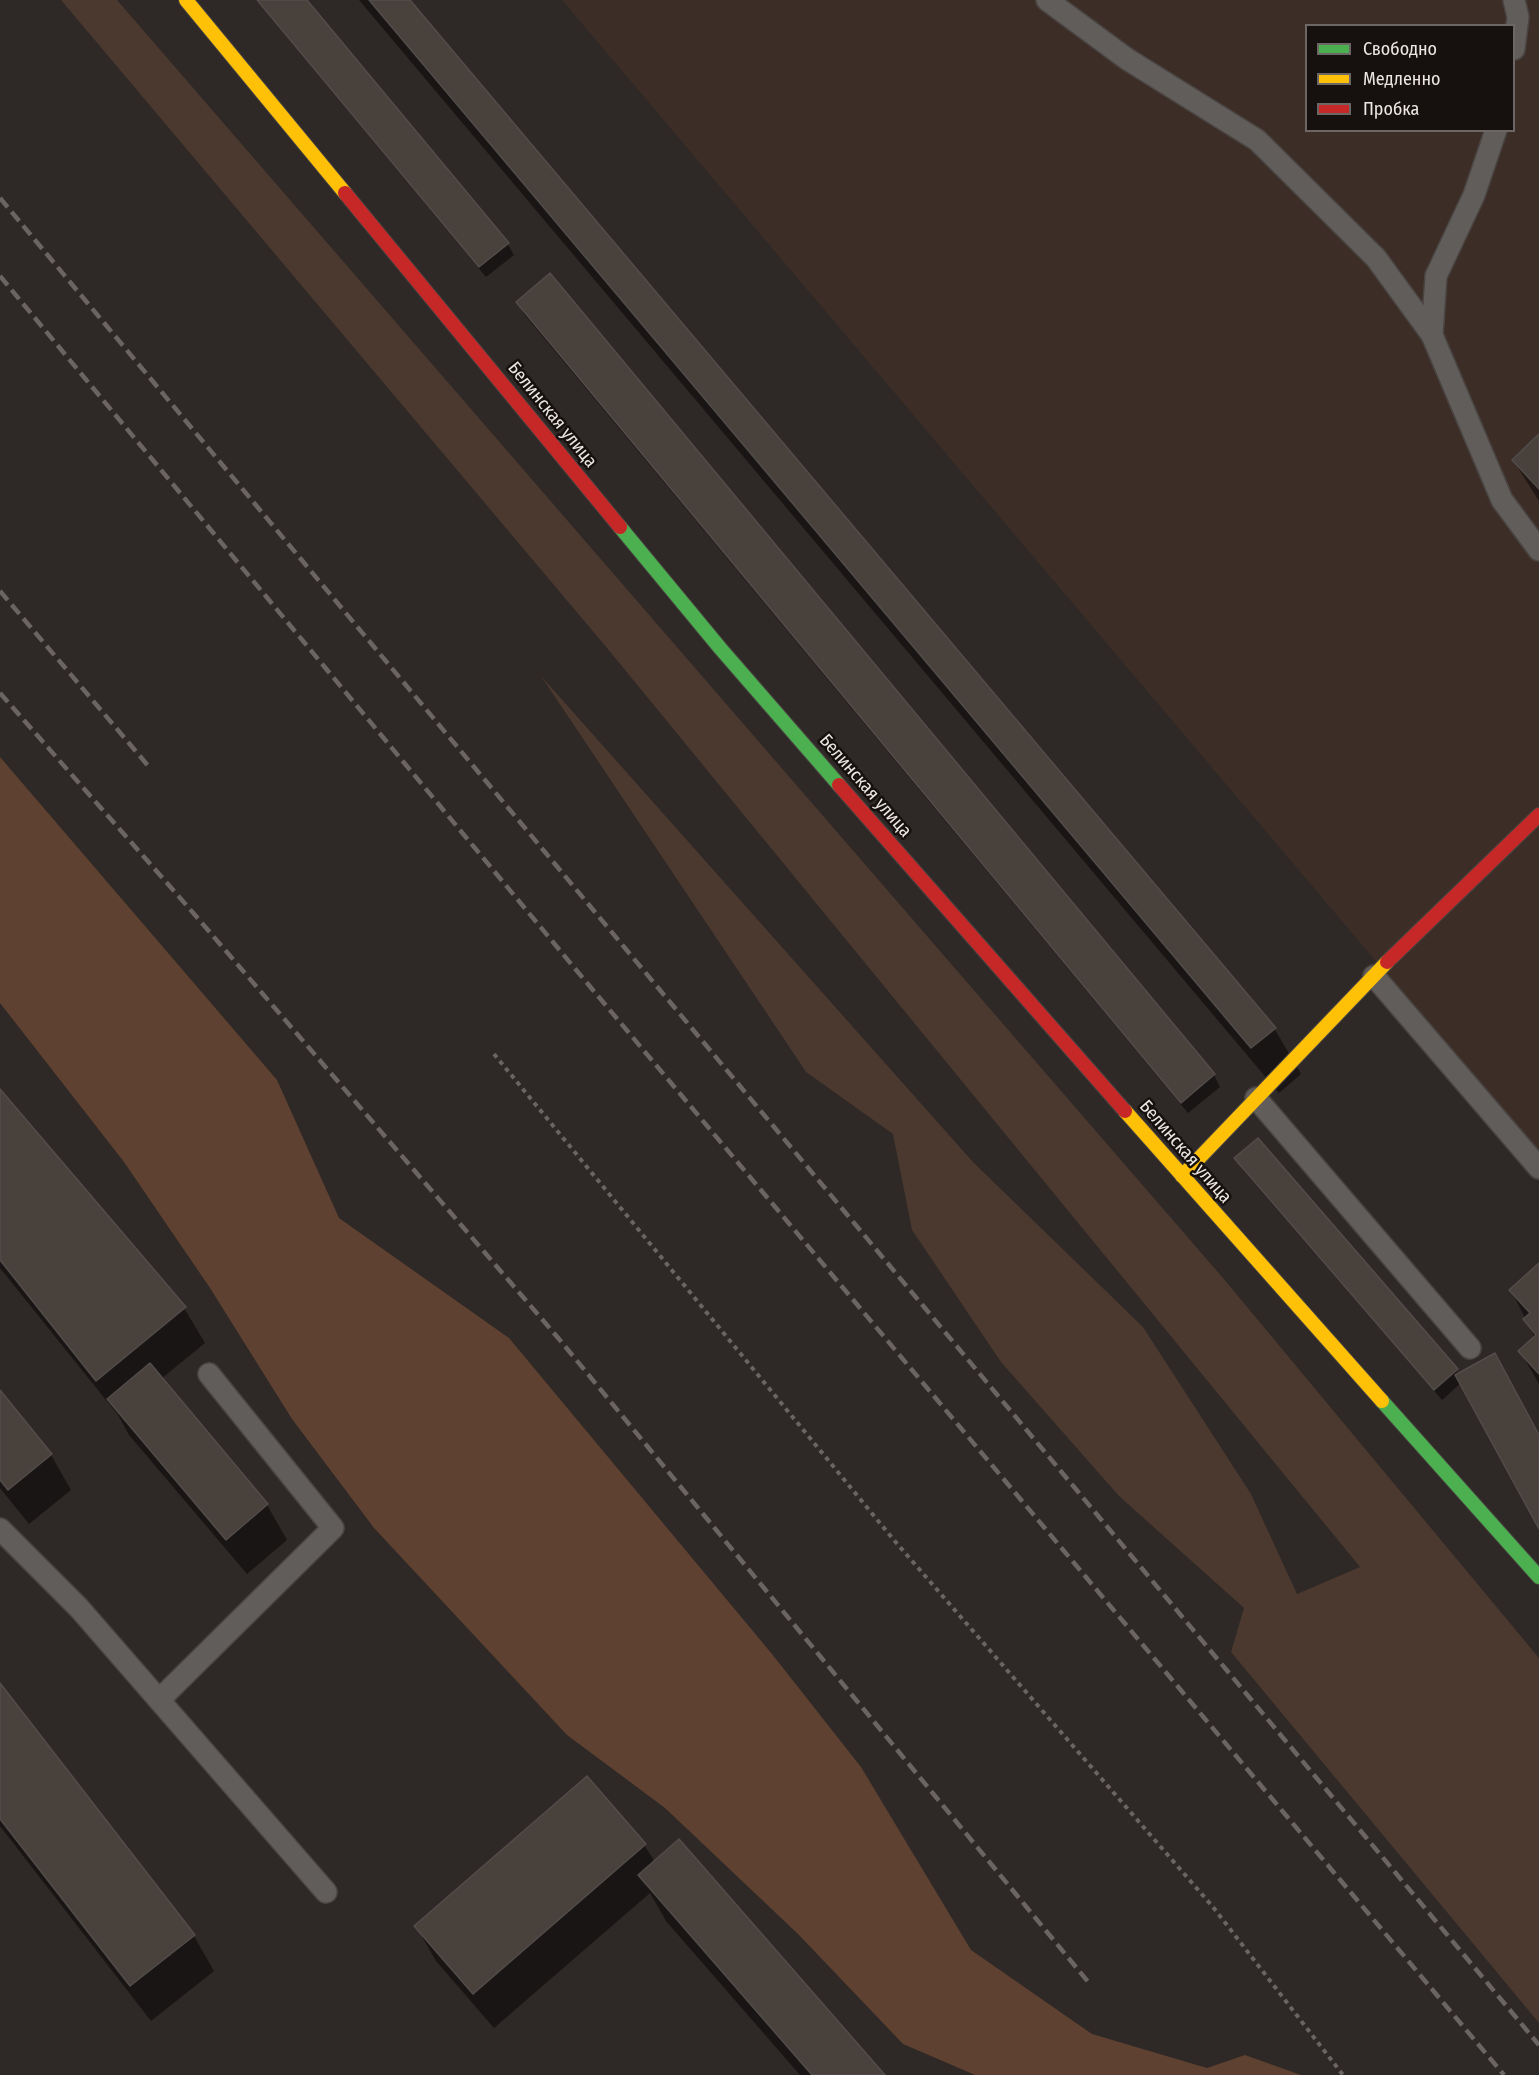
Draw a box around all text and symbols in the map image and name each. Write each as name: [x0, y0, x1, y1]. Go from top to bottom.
legend: [1305, 24, 1515, 132]
text: Свободно: [1363, 38, 1437, 60]
text: Медленно: [1363, 68, 1441, 90]
text: Пробка: [1363, 98, 1419, 120]
street label: Белинская улица: [503, 358, 601, 472]
street label: Белинская улица: [814, 730, 916, 842]
street label: Белинская улица: [1134, 1096, 1236, 1208]

